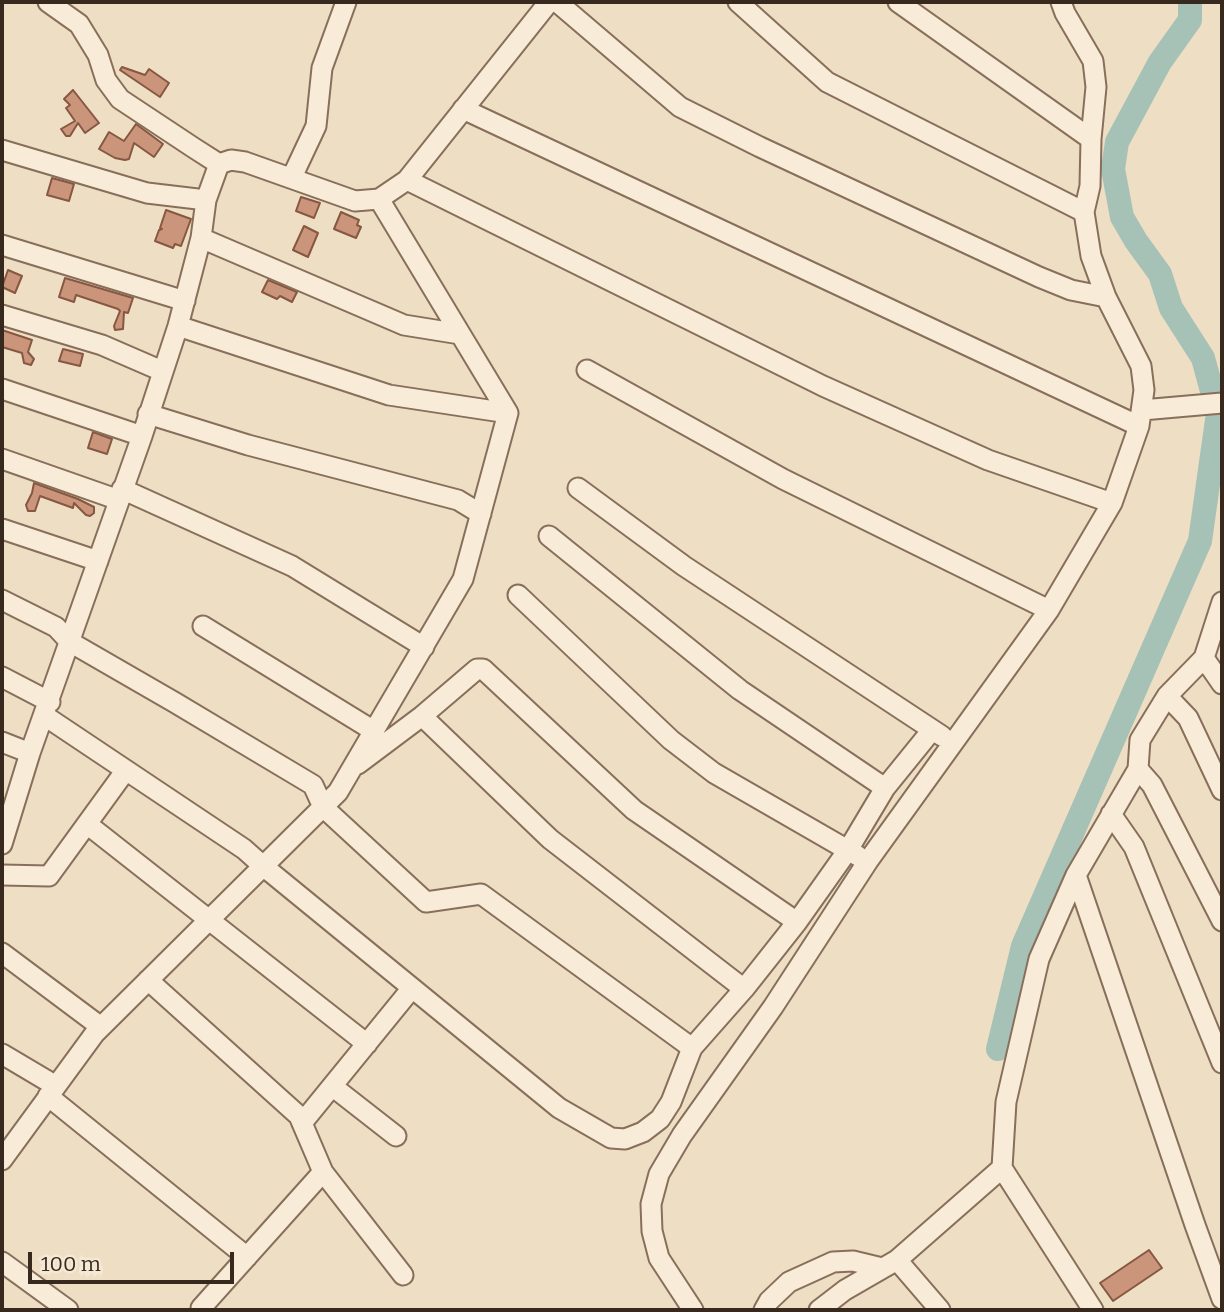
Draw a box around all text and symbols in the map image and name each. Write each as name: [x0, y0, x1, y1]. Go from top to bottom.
scale bar: [32, 1238, 238, 1282]
text: 100 m: [41, 1251, 101, 1277]

